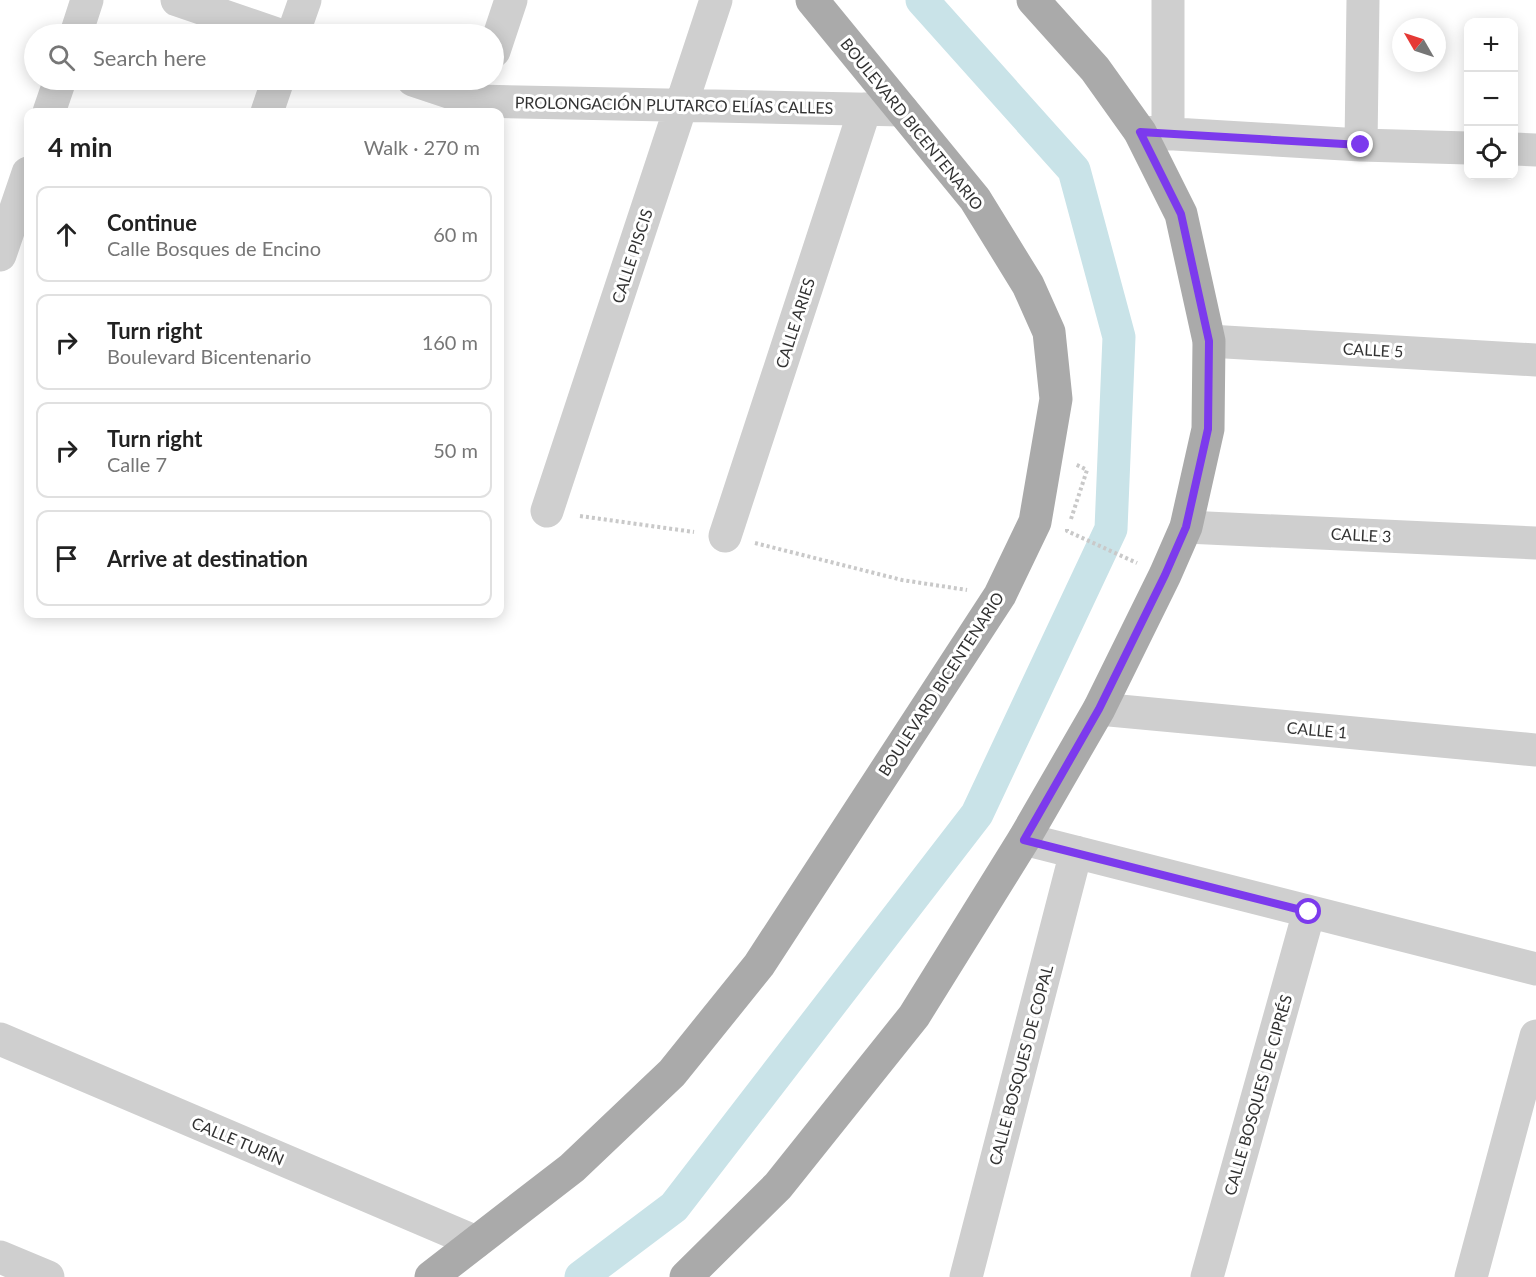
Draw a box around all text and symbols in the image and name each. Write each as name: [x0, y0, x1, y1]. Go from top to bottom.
north arrow: [1392, 18, 1446, 72]
map controls: [1464, 18, 1518, 180]
button: +: [1464, 18, 1518, 72]
search box: [24, 24, 504, 90]
street label: BOULEVARD BICENTENARIO: [837, 34, 988, 214]
icon: search: [45, 41, 78, 74]
text: Search here: [93, 44, 206, 71]
button: −: [1464, 72, 1518, 126]
street label: PROLONGACIÓN PLUTARCO ELÍAS CALLES: [515, 92, 833, 117]
button: locate: [1464, 126, 1518, 180]
text: 4 min: [48, 131, 112, 163]
route end: [1347, 131, 1373, 157]
text: Walk · 270 m: [364, 135, 480, 159]
street label: CALLE PISCIS: [607, 206, 656, 305]
text: Continue: [107, 209, 197, 236]
icon: ahead: [50, 218, 83, 251]
text: 60 m: [433, 222, 478, 246]
text: Calle Bosques de Encino: [107, 236, 321, 260]
street label: CALLE ARIES: [771, 275, 818, 370]
text: Turn right: [107, 317, 202, 344]
icon: right: [50, 326, 83, 359]
text: 160 m: [422, 330, 478, 354]
street label: CALLE 5: [1342, 338, 1404, 361]
text: Boulevard Bicentenario: [107, 344, 311, 368]
text: Turn right: [107, 425, 202, 452]
icon: right: [50, 434, 83, 467]
text: 50 m: [433, 438, 478, 462]
text: Calle 7: [107, 452, 167, 476]
street label: CALLE 3: [1330, 523, 1392, 546]
icon: arrive: [50, 542, 83, 575]
text: Arrive at destination: [107, 545, 308, 572]
street label: BOULEVARD BICENTENARIO: [874, 588, 1007, 779]
street label: CALLE 1: [1286, 717, 1348, 742]
route start: [1295, 898, 1321, 924]
street label: CALLE BOSQUES DE COPAL: [985, 963, 1056, 1167]
street label: CALLE BOSQUES DE CIPRÉS: [1220, 992, 1295, 1197]
street label: CALLE TURÍN: [189, 1113, 287, 1169]

